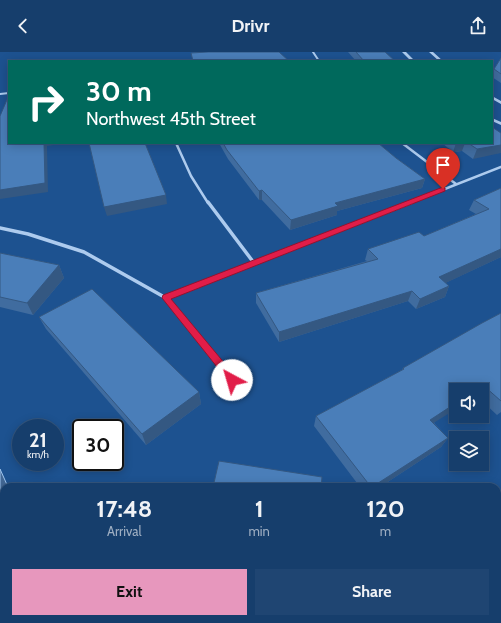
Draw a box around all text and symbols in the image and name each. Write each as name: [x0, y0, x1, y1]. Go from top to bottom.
icon: back: [12, 15, 34, 37]
text: Drivr: [232, 15, 269, 37]
icon: share: [467, 15, 489, 37]
text: 30 m: [86, 74, 152, 108]
icon: right: [20, 76, 72, 128]
text: Northwest 45th Street: [86, 108, 256, 130]
pin: [426, 148, 460, 189]
icon: arrive: [432, 154, 454, 176]
position arrow: [211, 359, 253, 401]
map controls: [449, 383, 489, 471]
button: sound: [449, 383, 489, 423]
speed limit sign: 30: [72, 419, 124, 471]
text: 21: [29, 428, 47, 452]
button: layers: [449, 431, 489, 471]
text: km/h: [27, 448, 49, 461]
text: 17:48: [96, 494, 152, 523]
text: 1: [255, 494, 264, 523]
text: 120: [366, 494, 405, 523]
text: Arrival: [107, 523, 142, 539]
text: min: [248, 523, 270, 539]
text: m: [380, 523, 391, 539]
button: Exit: [12, 569, 247, 615]
button: Share: [255, 569, 489, 615]

